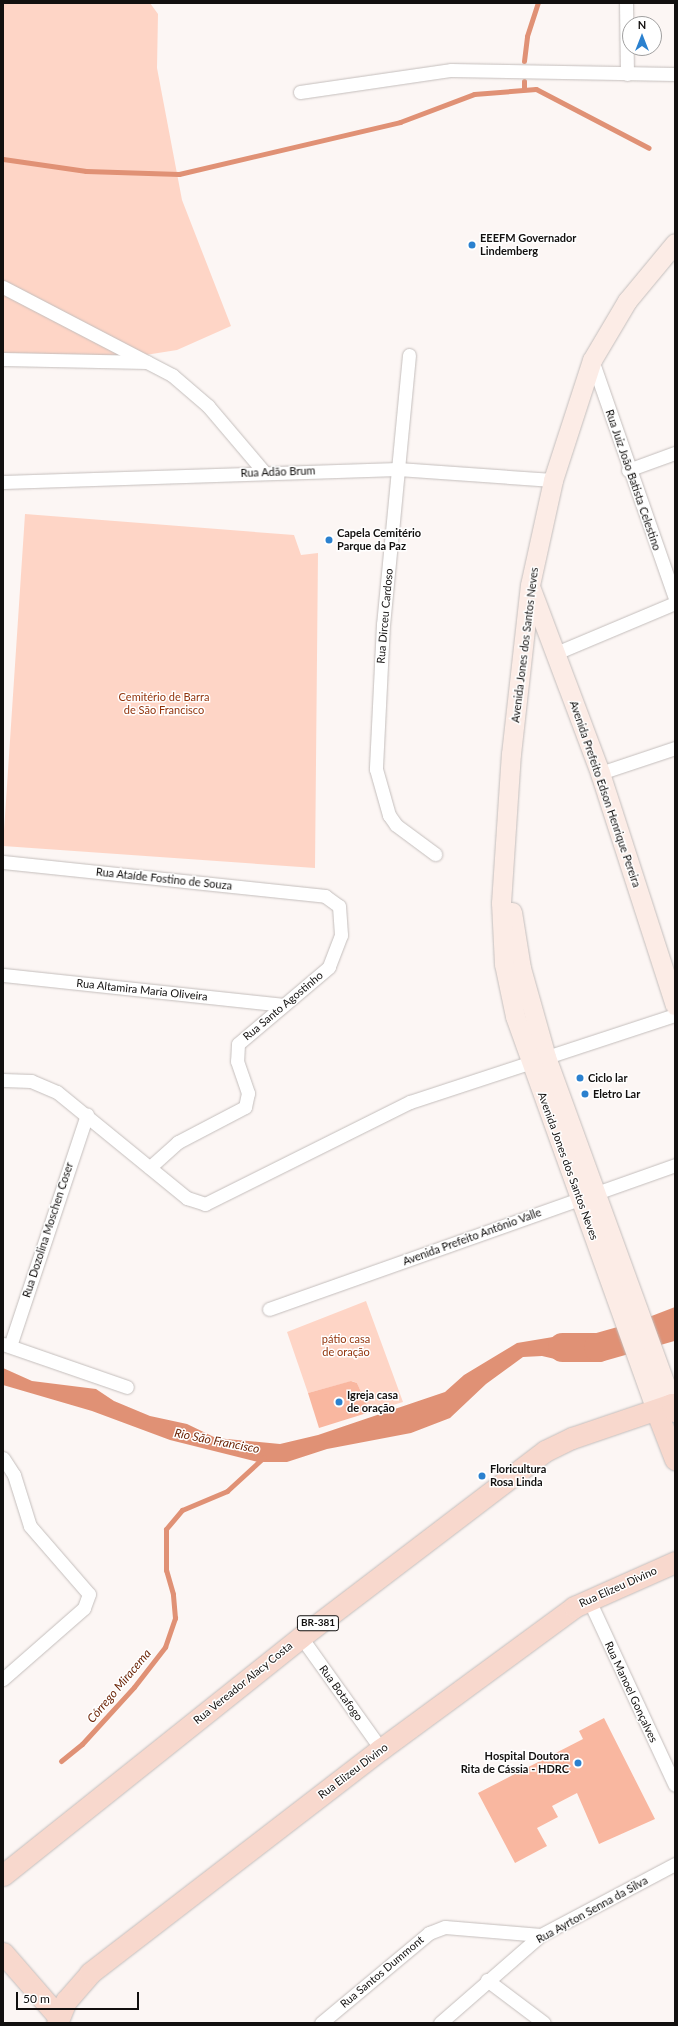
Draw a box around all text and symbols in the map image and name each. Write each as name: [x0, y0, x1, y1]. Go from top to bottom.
north arrow: [622, 16, 662, 56]
text: N: [638, 18, 646, 31]
place label: EEEFM Governador Lindemberg: [480, 232, 576, 258]
marker: EEEFM Governador Lindemberg: [467, 240, 477, 250]
street label: Rua Juiz João Batista Celestino: [603, 407, 663, 553]
street label: Rua Adão Brum: [240, 464, 316, 480]
place label: Capela Cemitério Parque da Paz: [337, 527, 421, 553]
marker: Capela Cemitério Parque da Paz: [324, 535, 334, 545]
street label: Avenida Jones dos Santos Neves: [509, 566, 541, 724]
street label: Rua Dirceu Cardoso: [374, 568, 396, 664]
park label: Cemitério de Barra de São Francisco: [119, 691, 209, 717]
street label: Avenida Prefeito Edson Henrique Pereira: [567, 699, 643, 889]
street label: Rua Ataíde Fostino de Souza: [95, 865, 233, 893]
street label: Rua Santo Agostinho: [240, 969, 326, 1043]
street label: Rua Altamira Maria Oliveira: [76, 977, 208, 1003]
place label: Ciclo lar: [588, 1071, 628, 1085]
marker: Ciclo lar: [575, 1073, 585, 1083]
place label: Eletro Lar: [593, 1087, 640, 1101]
marker: Eletro Lar: [580, 1089, 590, 1099]
street label: Avenida Jones dos Santos Neves: [535, 1090, 601, 1242]
street label: Rua Dozolina Moschen Coser: [20, 1161, 76, 1299]
street label: Avenida Prefeito Antônio Valle: [401, 1206, 543, 1268]
park label: pátio casa de oração: [322, 1333, 370, 1359]
place label: Igreja casa de oração: [347, 1389, 398, 1415]
marker: Igreja casa de oração: [334, 1397, 344, 1407]
water label: Rio São Francisco: [173, 1426, 261, 1456]
place label: Floricultura Rosa Linda: [490, 1463, 546, 1489]
marker: Floricultura Rosa Linda: [477, 1471, 487, 1481]
street label: Rua Elizeu Divino: [577, 1564, 659, 1610]
road number: BR-381: [296, 1615, 340, 1631]
street label: Rua Vereador Alacy Costa: [190, 1639, 296, 1727]
street label: Rua Manoel Gonçalves: [602, 1639, 660, 1745]
water label: Córrego Miracema: [84, 1646, 154, 1726]
street label: Rua Botafogo: [316, 1663, 366, 1723]
street label: Rua Elizeu Divino: [316, 1741, 390, 1801]
place label: Hospital Doutora Rita de Cássia - HDRC: [461, 1750, 569, 1776]
marker: Hospital Doutora Rita de Cássia - HDRC: [572, 1757, 584, 1769]
street label: Rua Ayrton Senna da Silva: [534, 1874, 650, 1946]
street label: Rua Santos Dummont: [338, 1933, 426, 2011]
scale bar: [18, 1984, 141, 2010]
text: 50 m: [23, 1991, 50, 2006]

